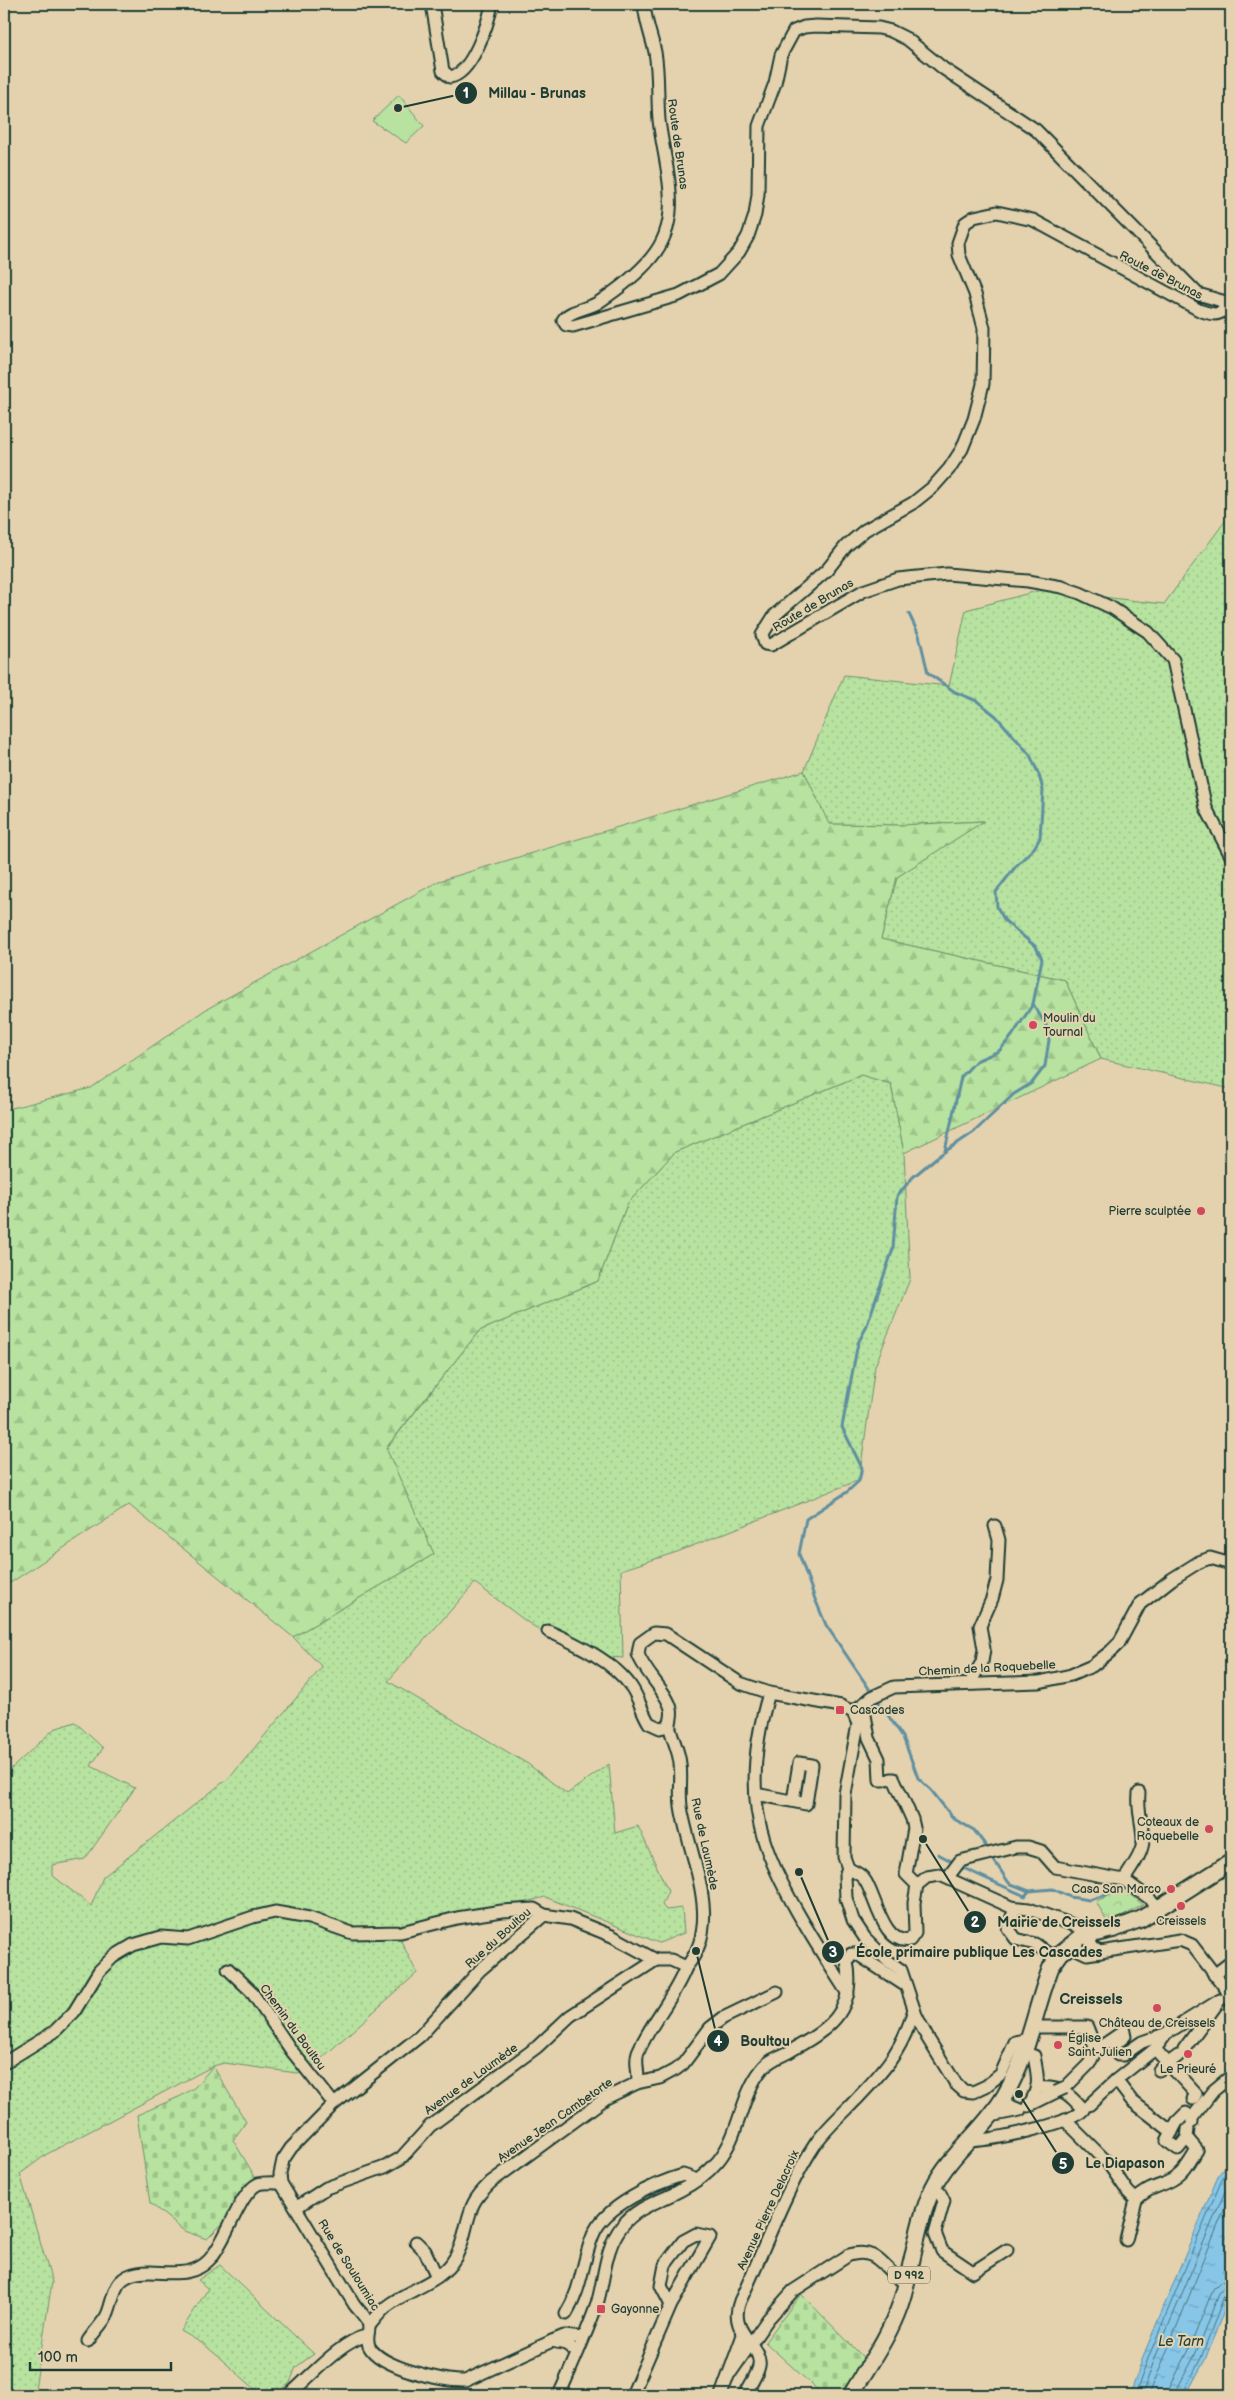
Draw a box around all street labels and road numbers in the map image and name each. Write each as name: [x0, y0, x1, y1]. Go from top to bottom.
street label: Route de Brunas: [664, 98, 691, 191]
street label: Route de Brunas: [1117, 248, 1205, 303]
street label: Route de Brunas: [770, 575, 856, 635]
street label: Chemin de la Roquebelle: [918, 1657, 1056, 1680]
street label: Rue de Laumède: [687, 1797, 722, 1892]
street label: Rue du Boultou: [462, 1905, 534, 1972]
street label: Chemin du Boultou: [256, 1981, 329, 2073]
street label: Avenue de Laumède: [422, 2040, 521, 2118]
street label: Avenue Jean Cambetorte: [495, 2075, 616, 2166]
street label: Avenue Pierre Delacroix: [734, 2148, 803, 2273]
street label: Rue de Souloumiac: [314, 2217, 383, 2314]
road number: D 992: [888, 2266, 930, 2284]

